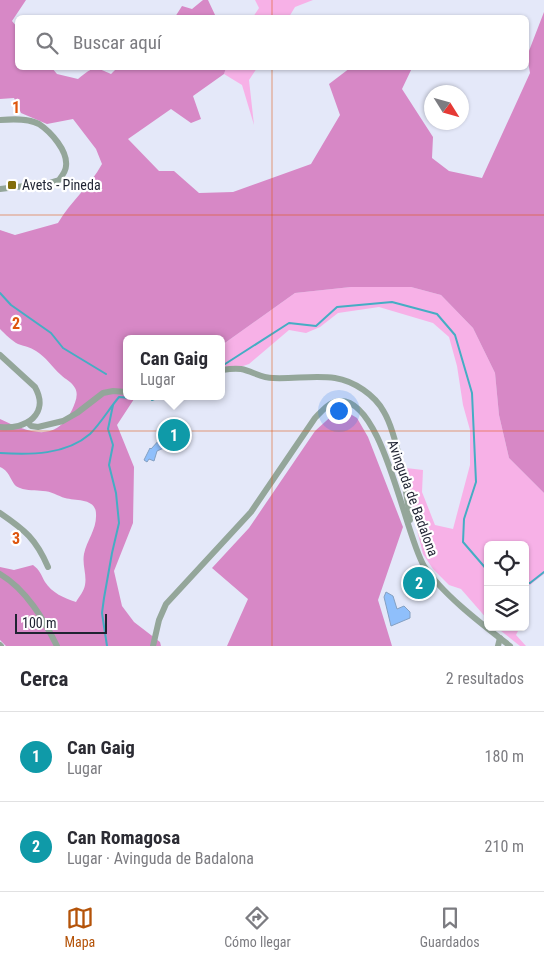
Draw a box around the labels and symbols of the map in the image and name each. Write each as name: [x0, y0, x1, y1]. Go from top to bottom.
north arrow: [424, 85, 469, 130]
text: 1: [12, 98, 20, 117]
place label: Avets - Pineda: [22, 177, 101, 193]
marker: Avets - Pineda: [6, 179, 18, 191]
text: 2: [12, 314, 20, 333]
your location: [326, 398, 352, 424]
pin: 1: [158, 416, 190, 454]
street label: Avinguda de Badalona: [384, 438, 442, 558]
text: 3: [12, 529, 20, 548]
pin: 2: [403, 564, 435, 602]
scale bar: [15, 611, 108, 634]

